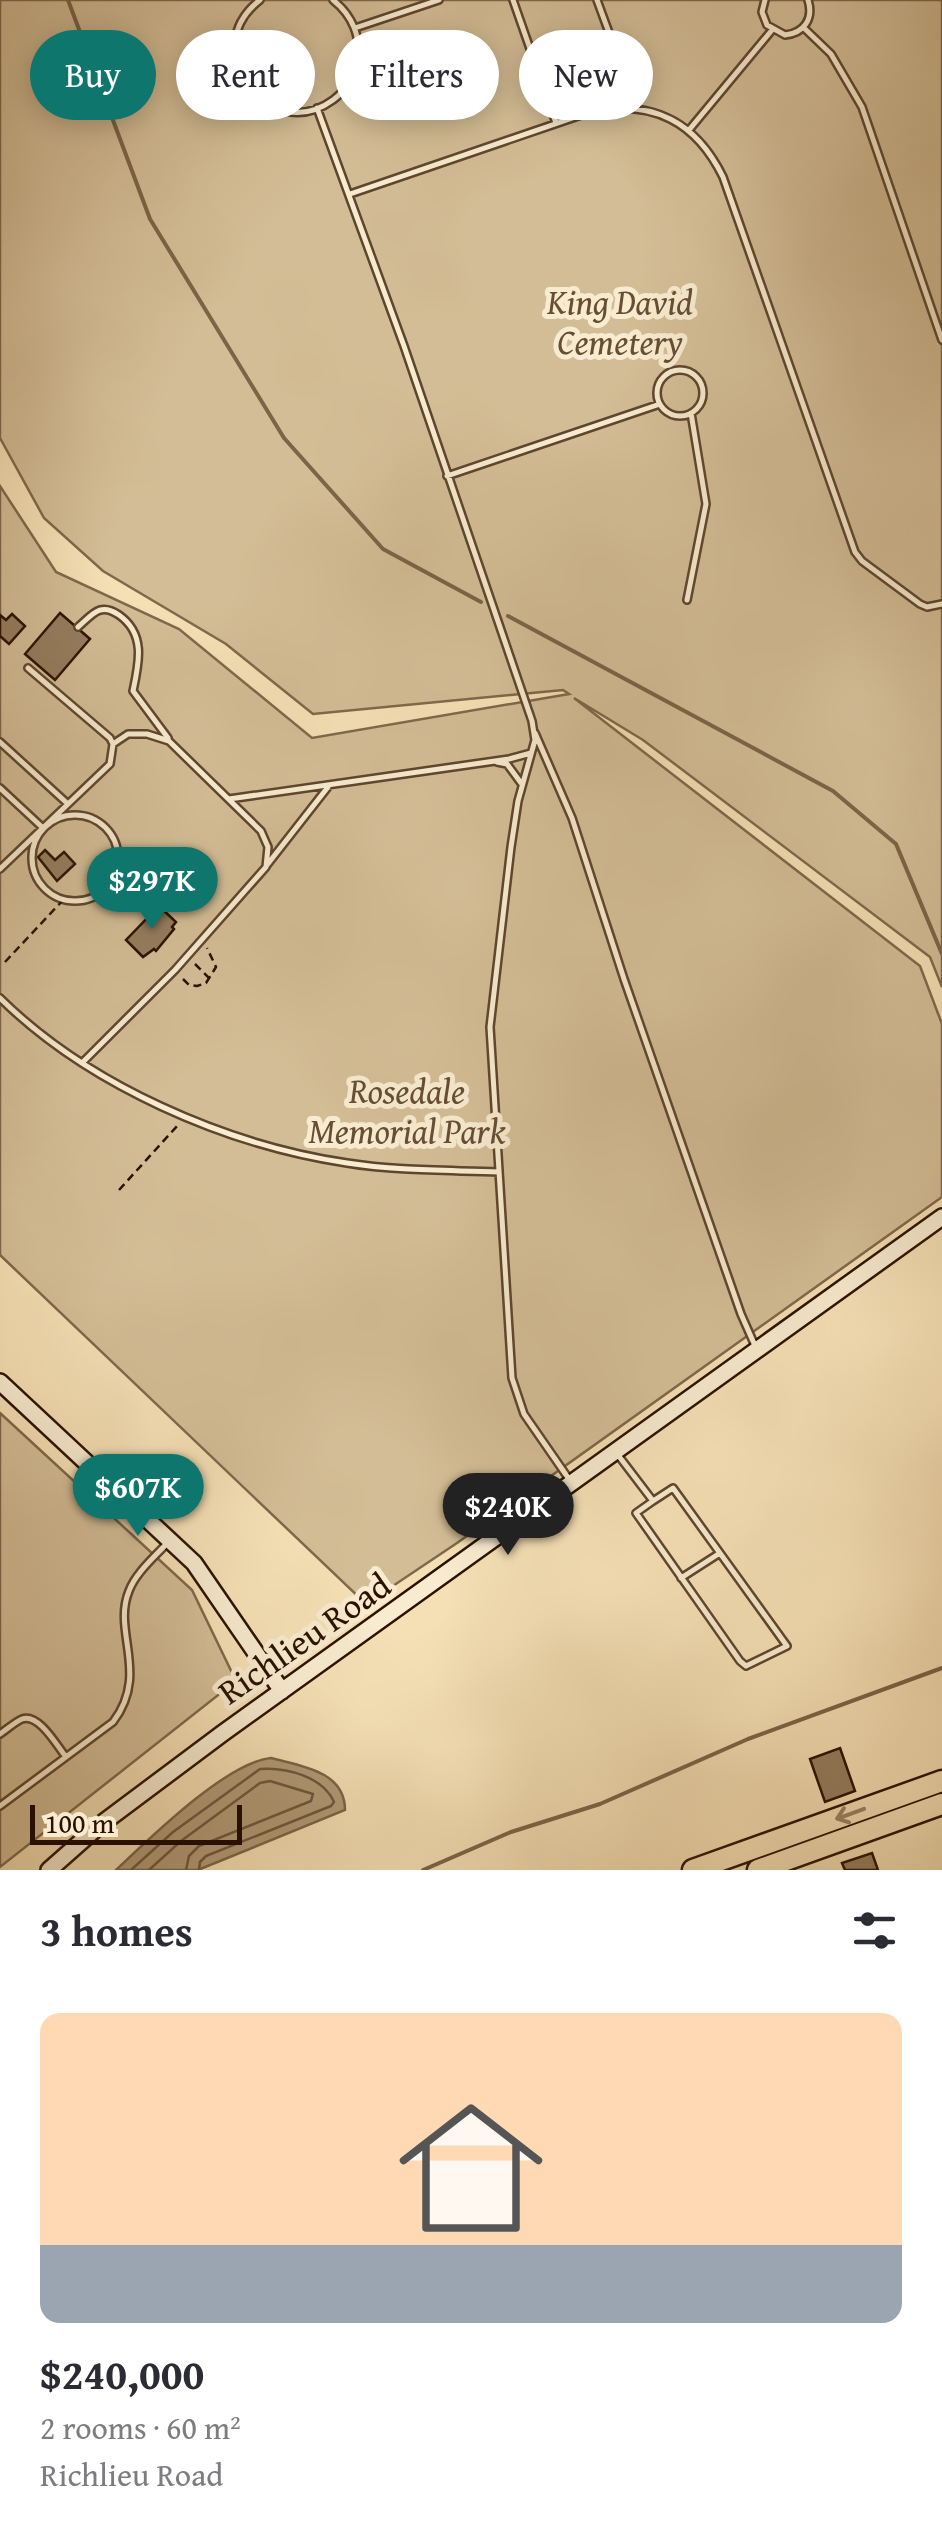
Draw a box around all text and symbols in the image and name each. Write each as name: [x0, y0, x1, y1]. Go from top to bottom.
chip: Buy: [30, 30, 156, 120]
chip: Rent: [176, 30, 315, 120]
chip: Filters: [335, 30, 499, 120]
chip: New: [519, 30, 653, 120]
park label: King David Cemetery: [546, 276, 693, 367]
pin: $297K: [82, 847, 222, 932]
text: $297K: [109, 856, 195, 903]
park label: Rosedale Memorial Park: [308, 1065, 507, 1156]
pin: $607K: [68, 1454, 208, 1539]
text: $607K: [95, 1463, 181, 1510]
pin: $240K: [438, 1473, 578, 1558]
text: $240K: [465, 1482, 551, 1529]
street label: Richlieu Road: [207, 1559, 401, 1716]
scale bar: [30, 1800, 242, 1844]
text: 100 m: [45, 1802, 114, 1843]
one-way arrow: [836, 1806, 867, 1824]
text: 3 homes: [40, 1900, 193, 1961]
icon: filters: [847, 1903, 902, 1958]
icon: home: [381, 2078, 561, 2258]
text: $240,000: [40, 2343, 204, 2404]
text: 2 rooms · 60 m²: [40, 2404, 241, 2451]
text: Richlieu Road: [40, 2451, 223, 2498]

